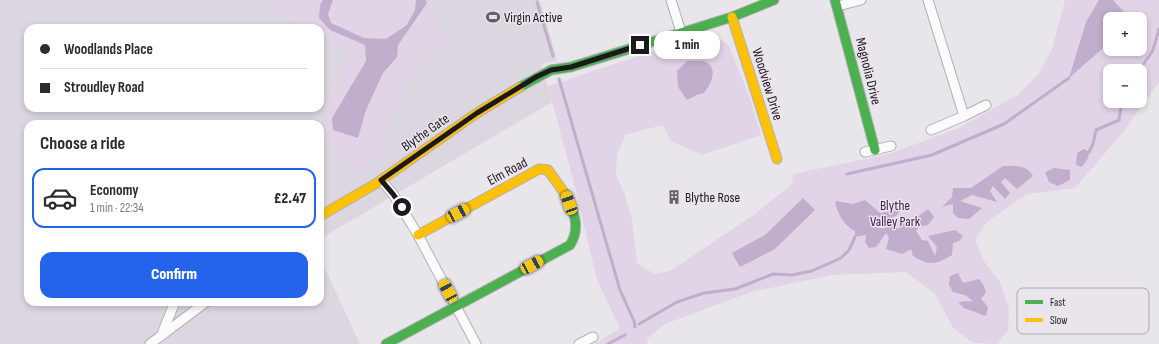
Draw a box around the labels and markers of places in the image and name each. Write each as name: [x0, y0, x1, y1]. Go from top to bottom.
sports icon: Virgin Active: [485, 9, 501, 25]
place label: Virgin Active: [504, 9, 562, 26]
building icon: Blythe Rose: [666, 189, 682, 205]
place label: Blythe Rose: [685, 189, 740, 206]

